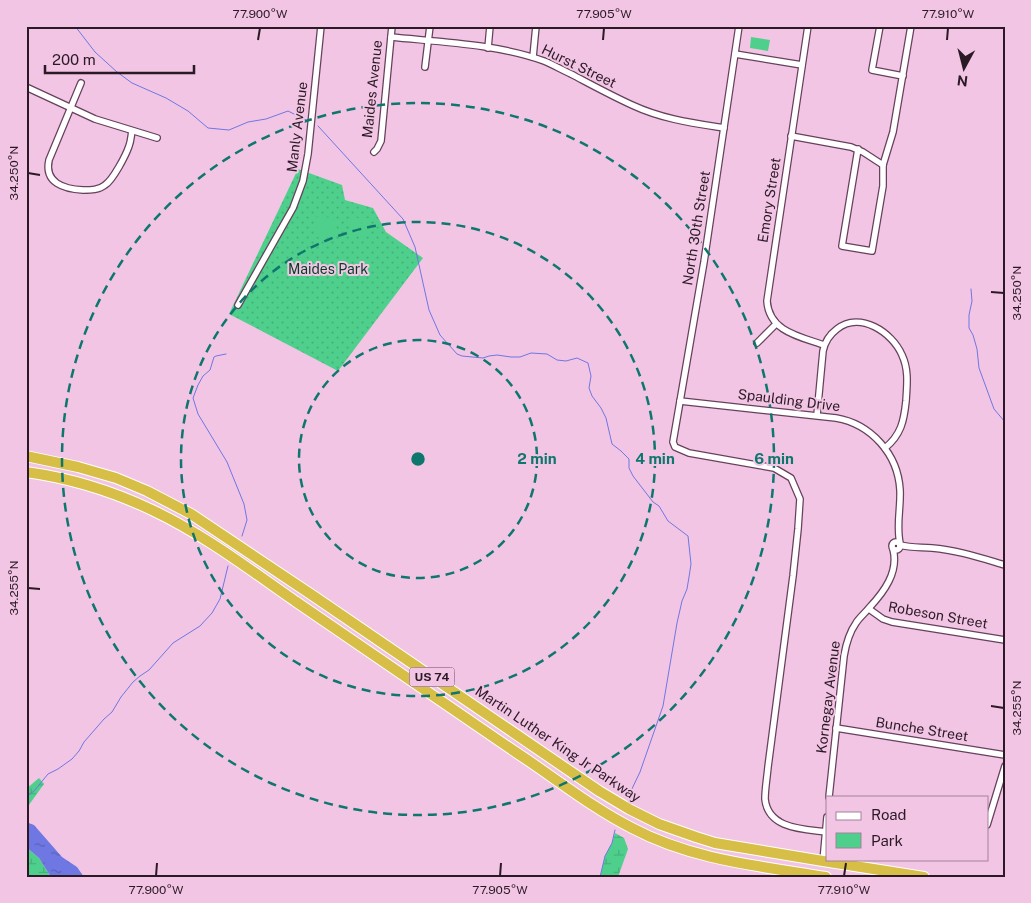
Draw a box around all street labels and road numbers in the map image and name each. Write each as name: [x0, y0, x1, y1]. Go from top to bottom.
street label: Maides Avenue: [359, 39, 385, 139]
street label: Hurst Street: [539, 41, 619, 91]
street label: Manly Avenue: [284, 81, 310, 173]
street label: Emory Street: [754, 156, 784, 244]
street label: North 30th Street: [679, 170, 713, 286]
street label: Spaulding Drive: [737, 386, 841, 414]
street label: Robeson Street: [887, 598, 989, 632]
street label: Kornegay Avenue: [813, 640, 843, 754]
road number: US 74: [410, 668, 454, 686]
street label: Martin Luther King Jr Parkway: [472, 683, 644, 806]
street label: Bunche Street: [875, 714, 969, 744]

